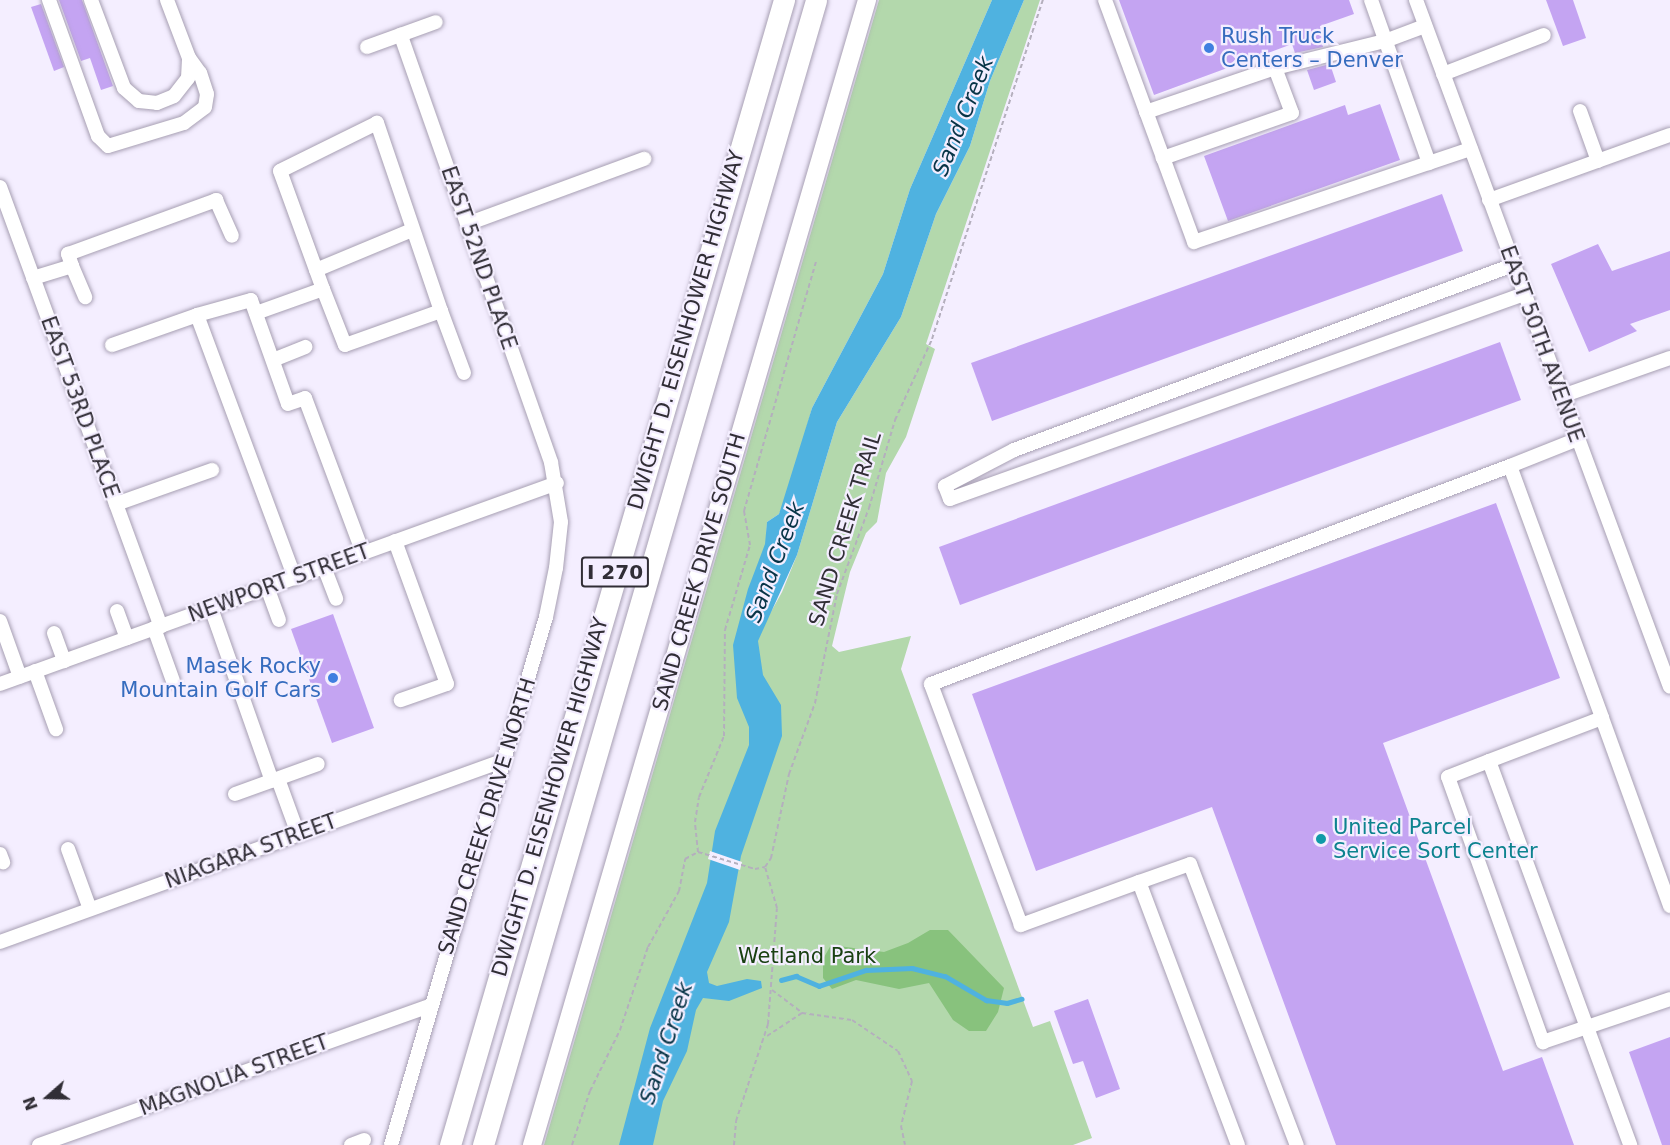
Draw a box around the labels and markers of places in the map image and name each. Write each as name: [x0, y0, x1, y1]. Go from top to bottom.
place label: Rush Truck Centers – Denver: [1221, 23, 1403, 73]
marker: Rush Truck Centers – Denver: [1202, 41, 1216, 55]
place label: Masek Rocky Mountain Golf Cars: [120, 653, 321, 703]
marker: Masek Rocky Mountain Golf Cars: [326, 671, 340, 685]
place label: United Parcel Service Sort Center: [1333, 814, 1538, 864]
marker: United Parcel Service Sort Center: [1314, 832, 1328, 846]

